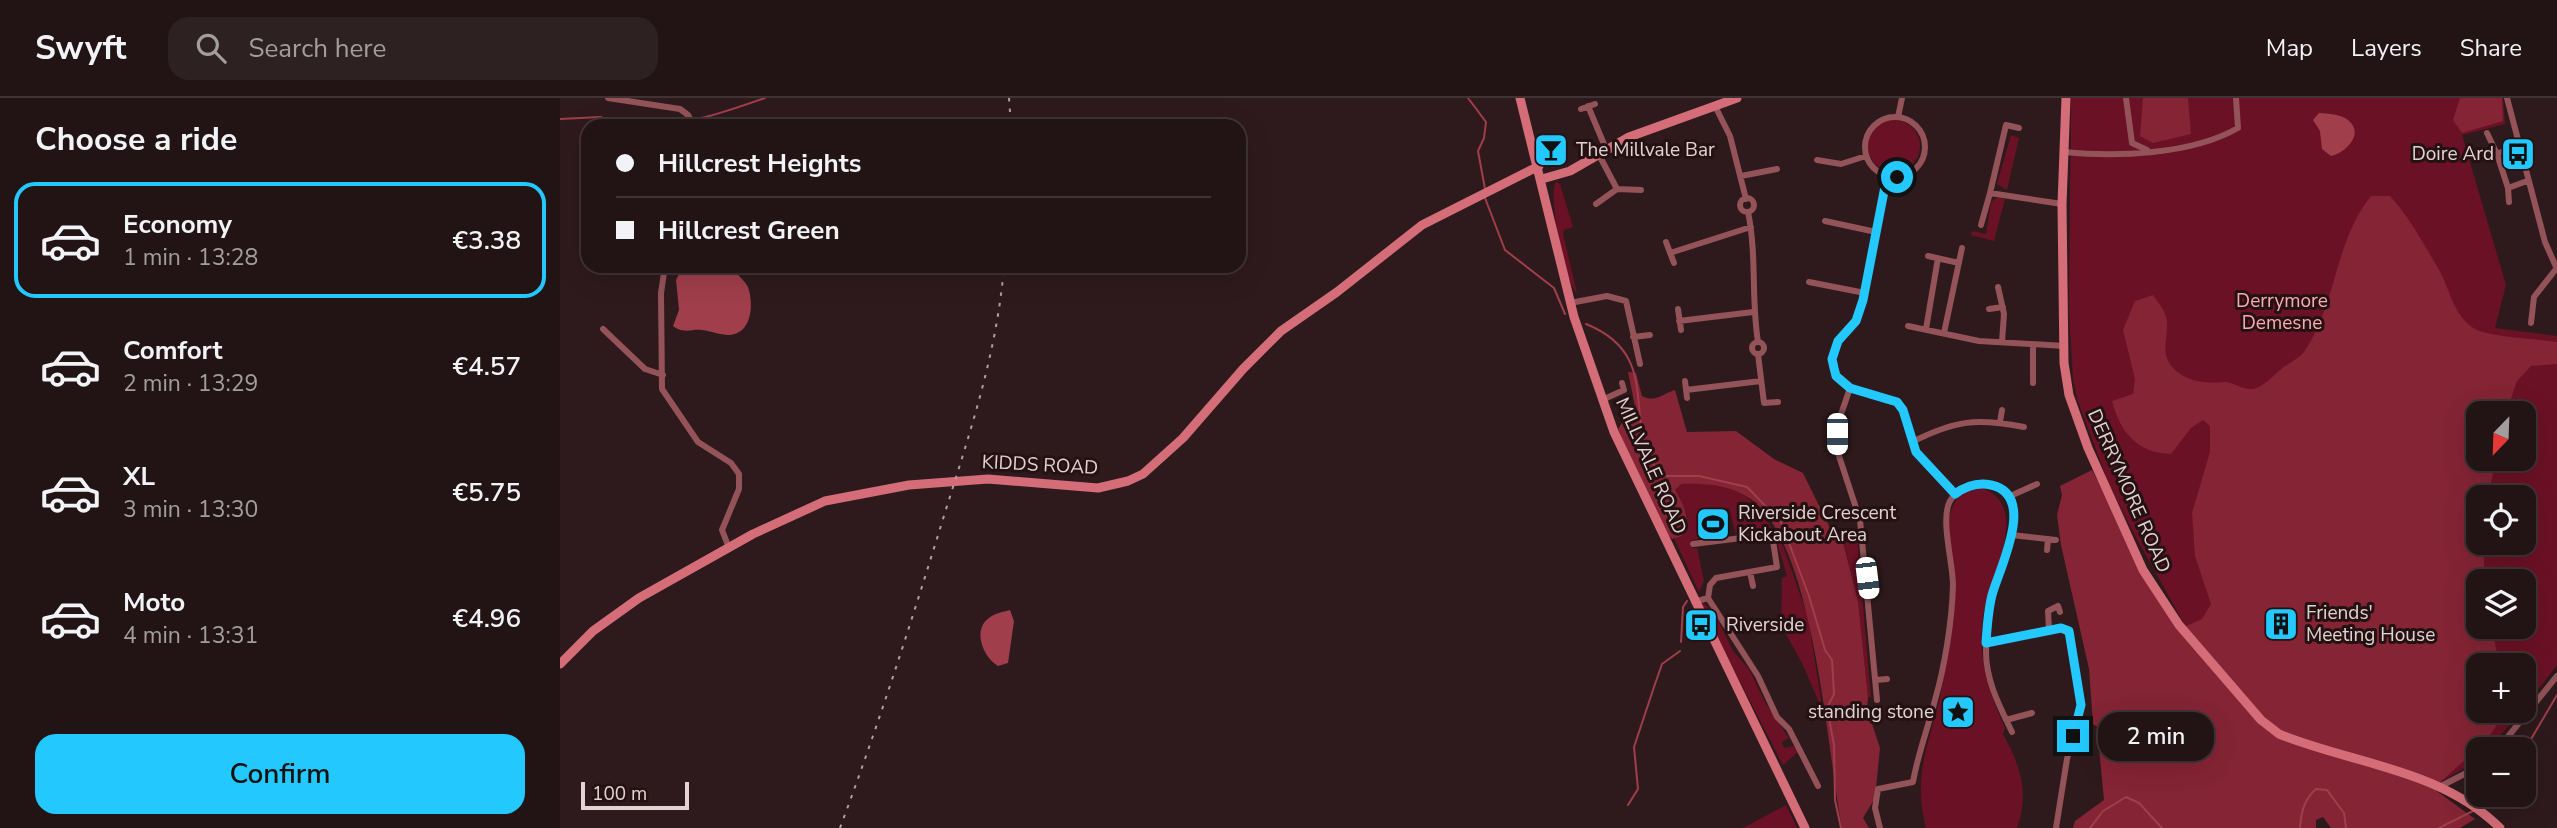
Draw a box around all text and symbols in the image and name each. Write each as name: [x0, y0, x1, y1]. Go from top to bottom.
search box: [168, 17, 658, 80]
text: Swyft: [35, 26, 126, 71]
icon: search: [192, 29, 230, 67]
text: Search here: [248, 31, 386, 66]
text: Map: [2266, 32, 2313, 64]
text: Layers: [2351, 32, 2422, 64]
text: Share: [2460, 32, 2522, 64]
text: Choose a ride: [35, 118, 237, 161]
bar icon: The Millvale Bar: [1532, 131, 1570, 169]
bus stop icon: Doire Ard: [2499, 135, 2537, 173]
place label: The Millvale Bar: [1576, 137, 1715, 163]
place label: Doire Ard: [2412, 141, 2494, 167]
text: Hillcrest Heights: [658, 146, 862, 181]
route start: [1881, 161, 1913, 193]
text: Economy: [123, 207, 232, 242]
icon: car: [39, 209, 102, 272]
text: Hillcrest Green: [658, 213, 840, 248]
text: €3.38: [452, 223, 521, 258]
text: 1 min · 13:28: [123, 242, 258, 273]
park label: Derrymore Demesne: [2236, 288, 2328, 336]
text: Comfort: [123, 333, 223, 368]
icon: car: [39, 335, 102, 398]
text: €4.57: [452, 349, 521, 384]
text: 2 min · 13:29: [123, 368, 258, 399]
street label: MILLVALE ROAD: [1609, 394, 1693, 538]
north arrow: [2466, 401, 2536, 471]
map controls: [2466, 401, 2536, 807]
street label: DERRYMORE ROAD: [2081, 405, 2177, 577]
car: [1827, 413, 1848, 455]
street label: KIDDS ROAD: [981, 449, 1099, 481]
text: XL: [123, 459, 155, 494]
icon: car: [39, 461, 102, 524]
text: €5.75: [452, 475, 521, 510]
button: locate: [2466, 485, 2536, 555]
text: 3 min · 13:30: [123, 494, 258, 525]
place label: Riverside Crescent Kickabout Area: [1738, 500, 1896, 548]
sports icon: Riverside Crescent Kickabout Area: [1694, 505, 1732, 543]
car: [1855, 556, 1880, 600]
button: layers: [2466, 569, 2536, 639]
text: Moto: [123, 585, 185, 620]
icon: car: [39, 587, 102, 650]
place label: Friends' Meeting House: [2306, 600, 2435, 648]
text: €4.96: [452, 601, 521, 636]
building icon: Friends' Meeting House: [2262, 605, 2300, 643]
bus stop icon: Riverside: [1682, 606, 1720, 644]
place label: Riverside: [1726, 612, 1804, 638]
text: 4 min · 13:31: [123, 620, 258, 651]
button: +: [2466, 653, 2536, 723]
place icon: standing stone: [1939, 693, 1977, 731]
place label: standing stone: [1808, 699, 1934, 725]
callout: 2 min: [2098, 712, 2213, 760]
route end: [2057, 720, 2089, 752]
text: 2 min: [2127, 721, 2185, 752]
button: Confirm: [35, 734, 525, 814]
button: −: [2466, 737, 2536, 807]
scale bar: [581, 779, 690, 811]
text: 100 m: [592, 781, 647, 807]

